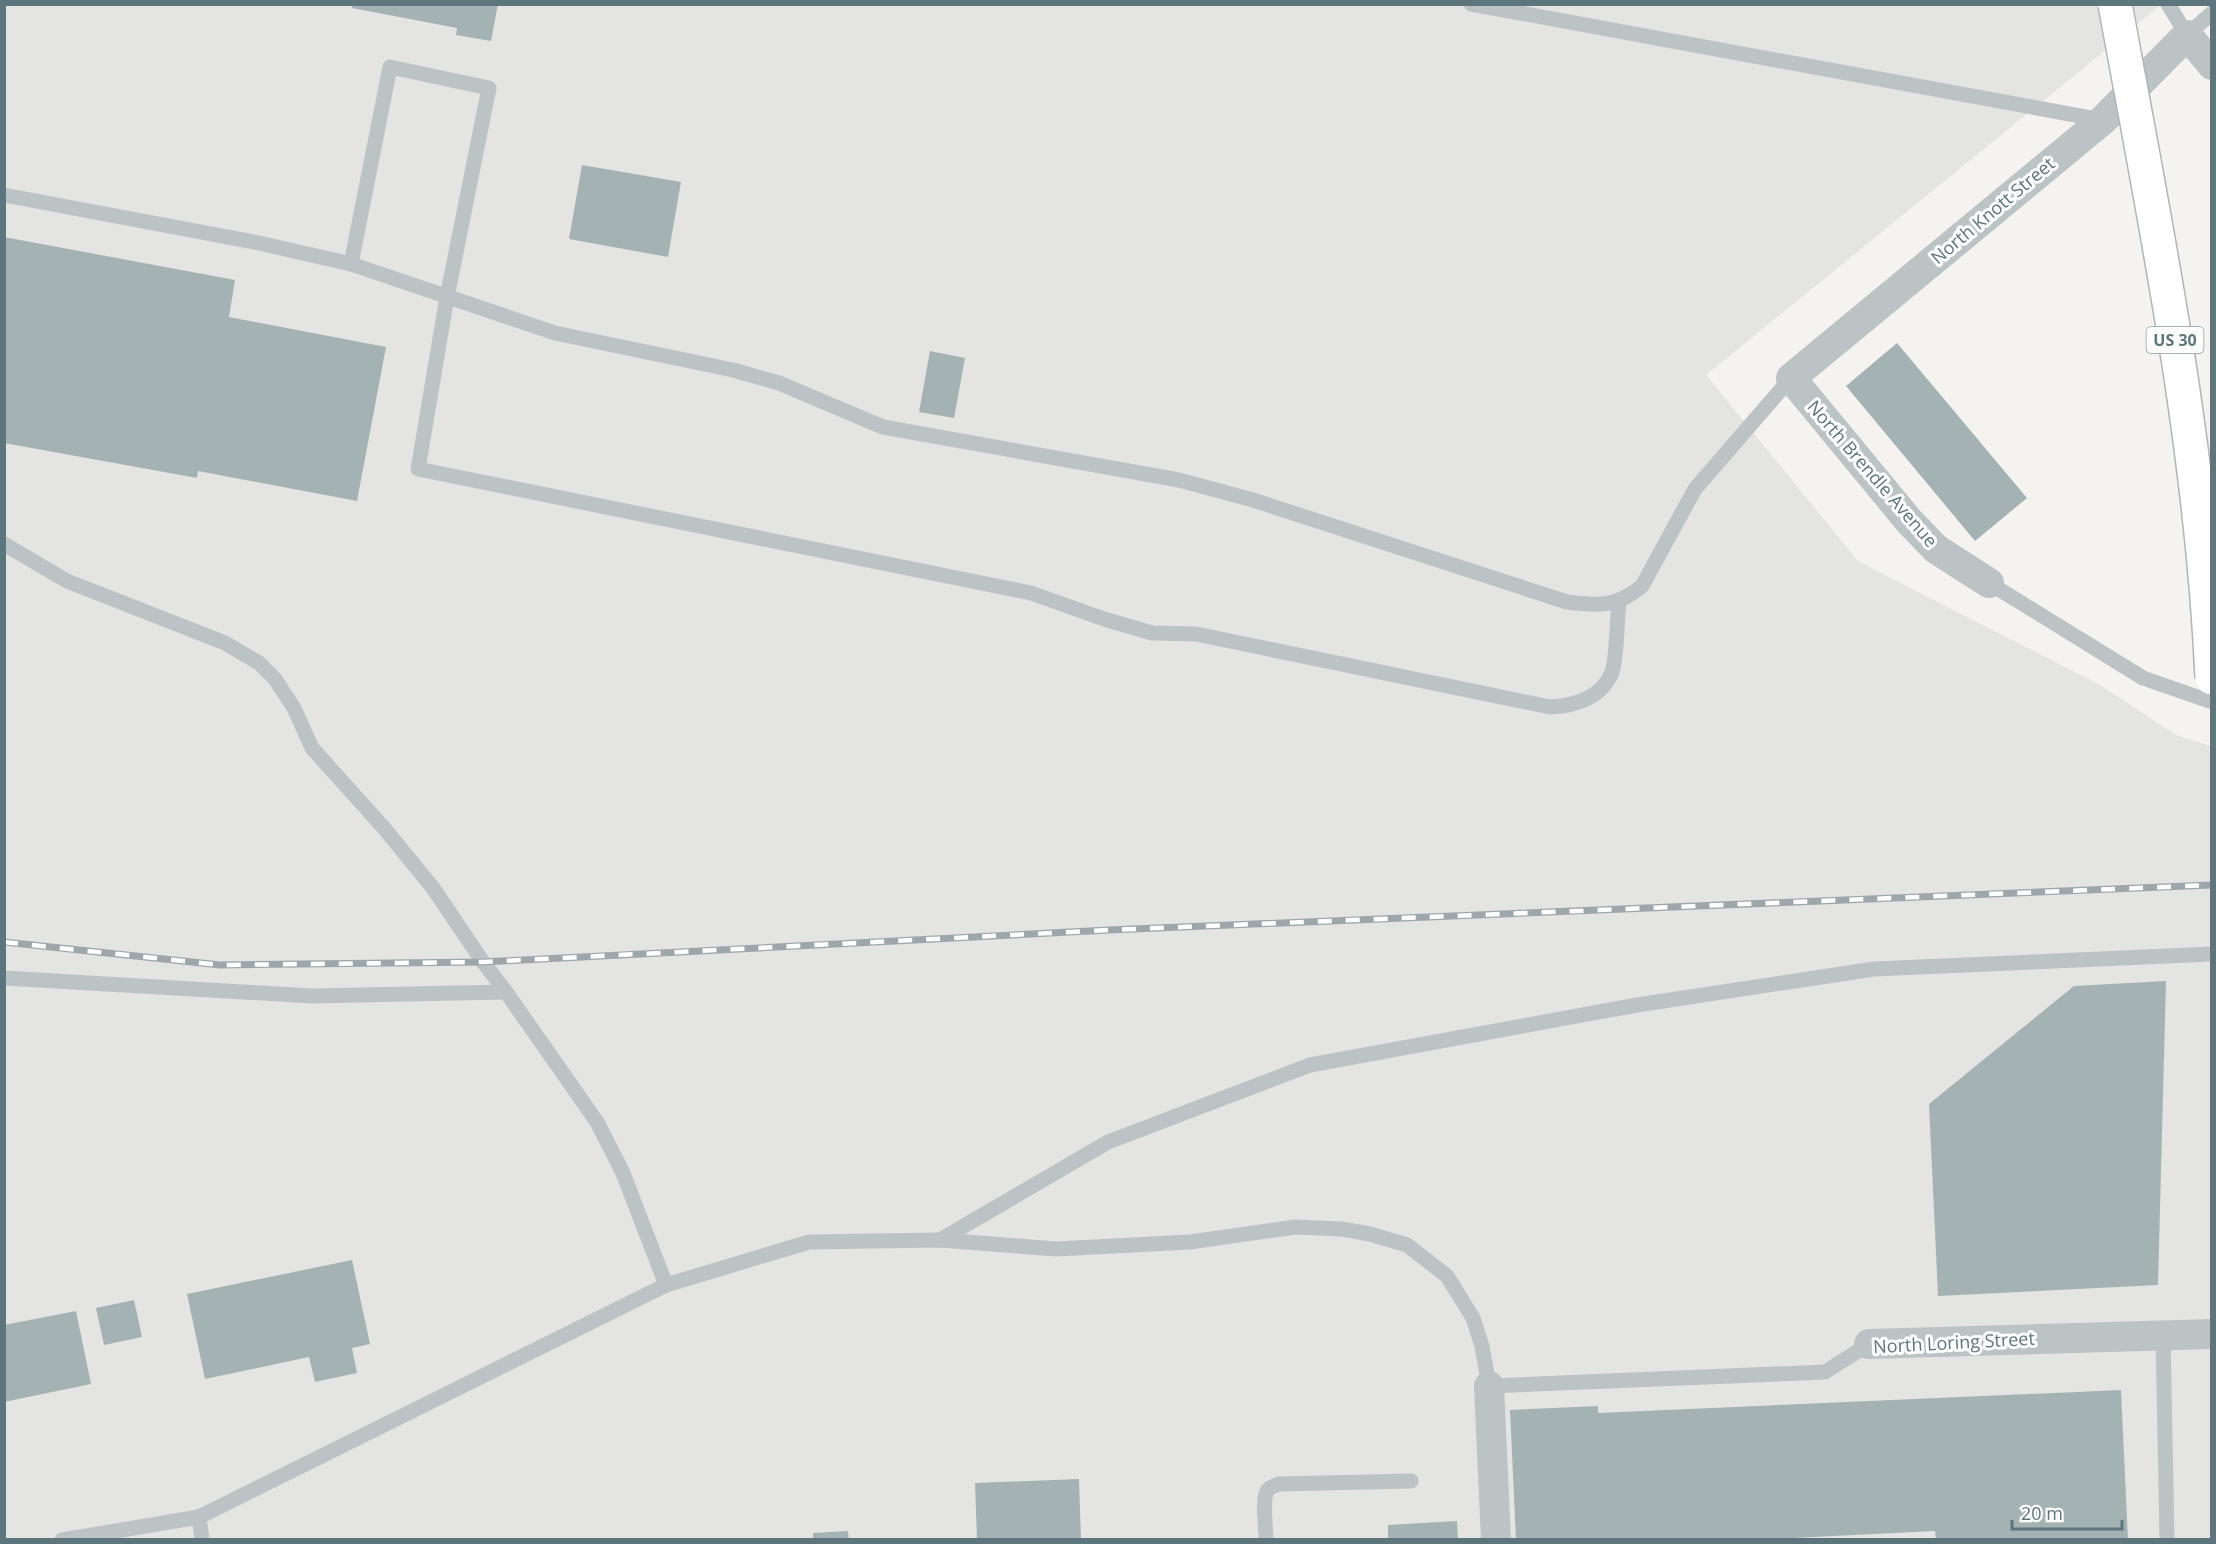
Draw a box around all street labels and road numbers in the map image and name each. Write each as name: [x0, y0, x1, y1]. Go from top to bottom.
street label: North Knott Street: [1925, 151, 2059, 269]
road number: US 30: [2146, 327, 2204, 353]
street label: North Brendle Avenue: [1802, 395, 1943, 552]
street label: North Loring Street: [1873, 1326, 2035, 1358]

